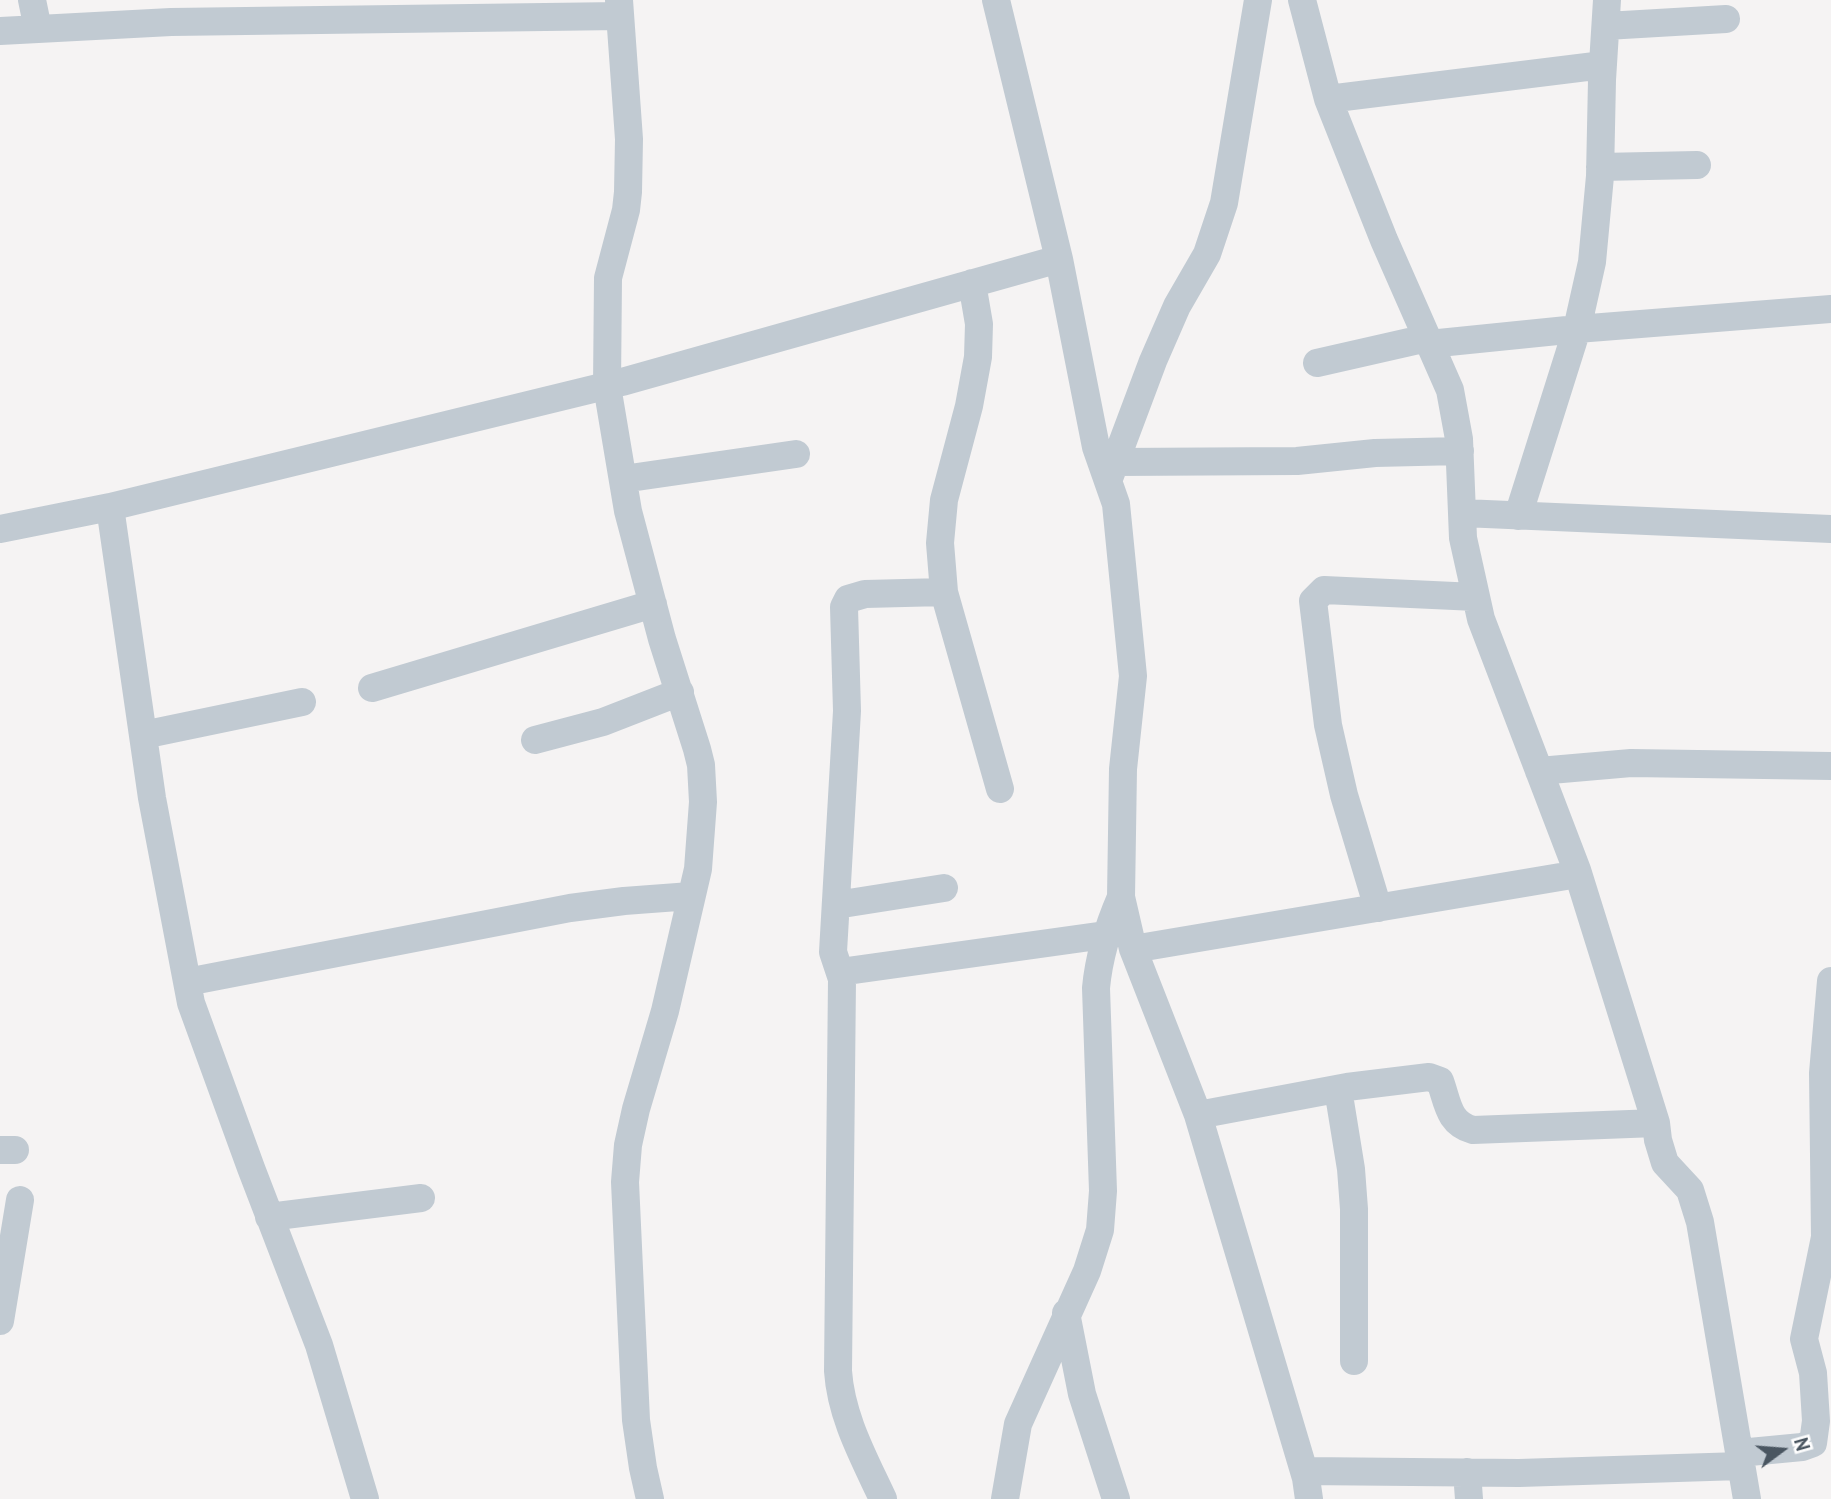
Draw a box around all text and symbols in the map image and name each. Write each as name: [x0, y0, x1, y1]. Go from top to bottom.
north arrow: [1747, 1415, 1817, 1485]
text: N: [1789, 1435, 1815, 1454]

